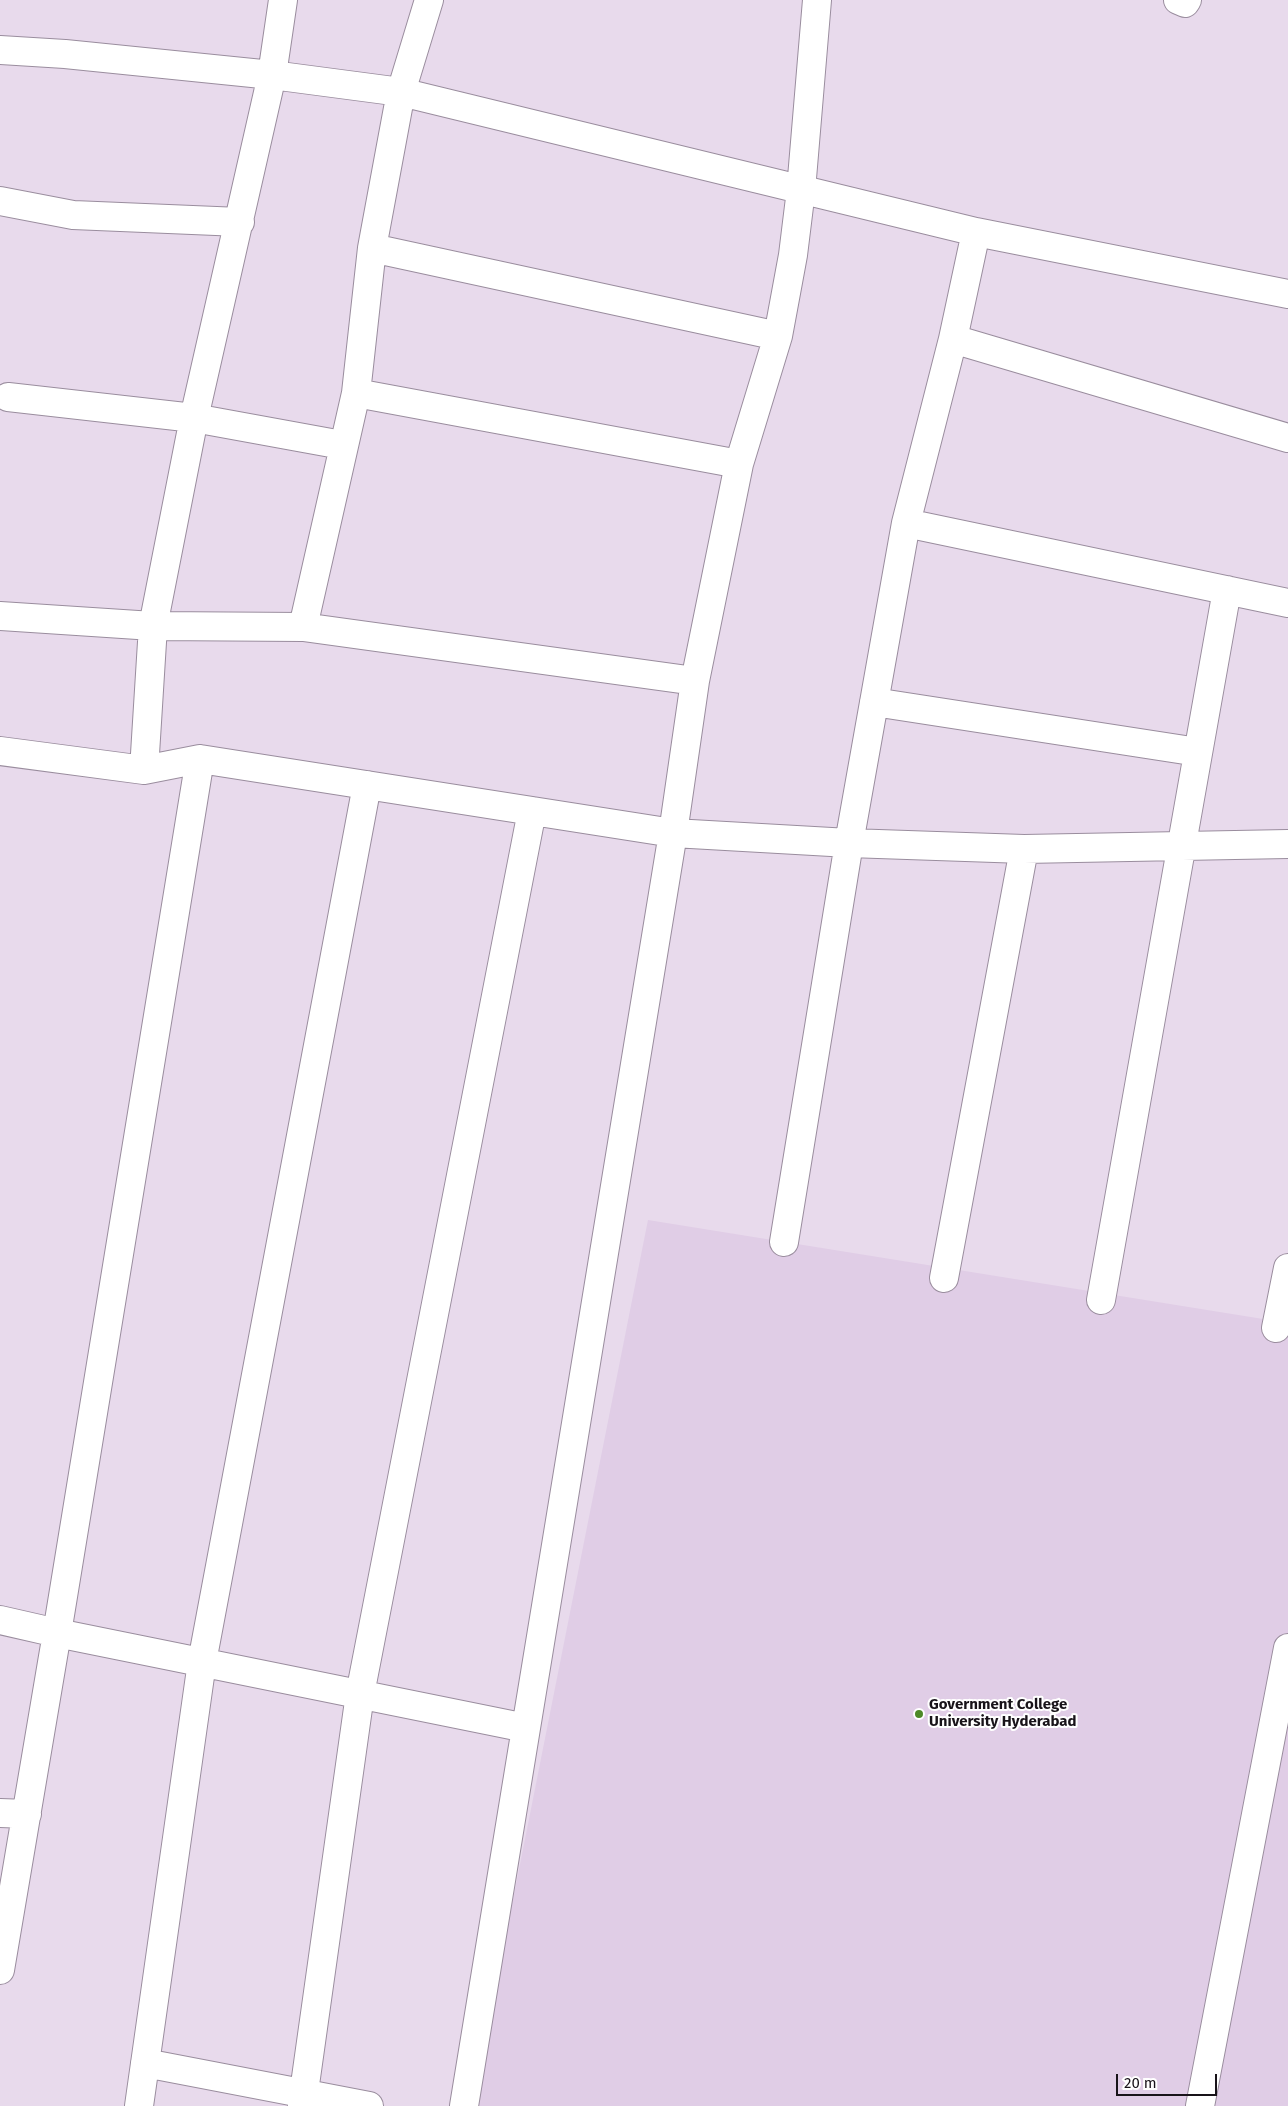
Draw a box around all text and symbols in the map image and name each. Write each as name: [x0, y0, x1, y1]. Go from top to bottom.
place label: Government College University Hyderabad: [929, 1696, 1077, 1731]
marker: Government College University Hyderabad: [913, 1708, 925, 1720]
scale bar: [1118, 2064, 1219, 2096]
text: 20 m: [1124, 2074, 1157, 2092]

